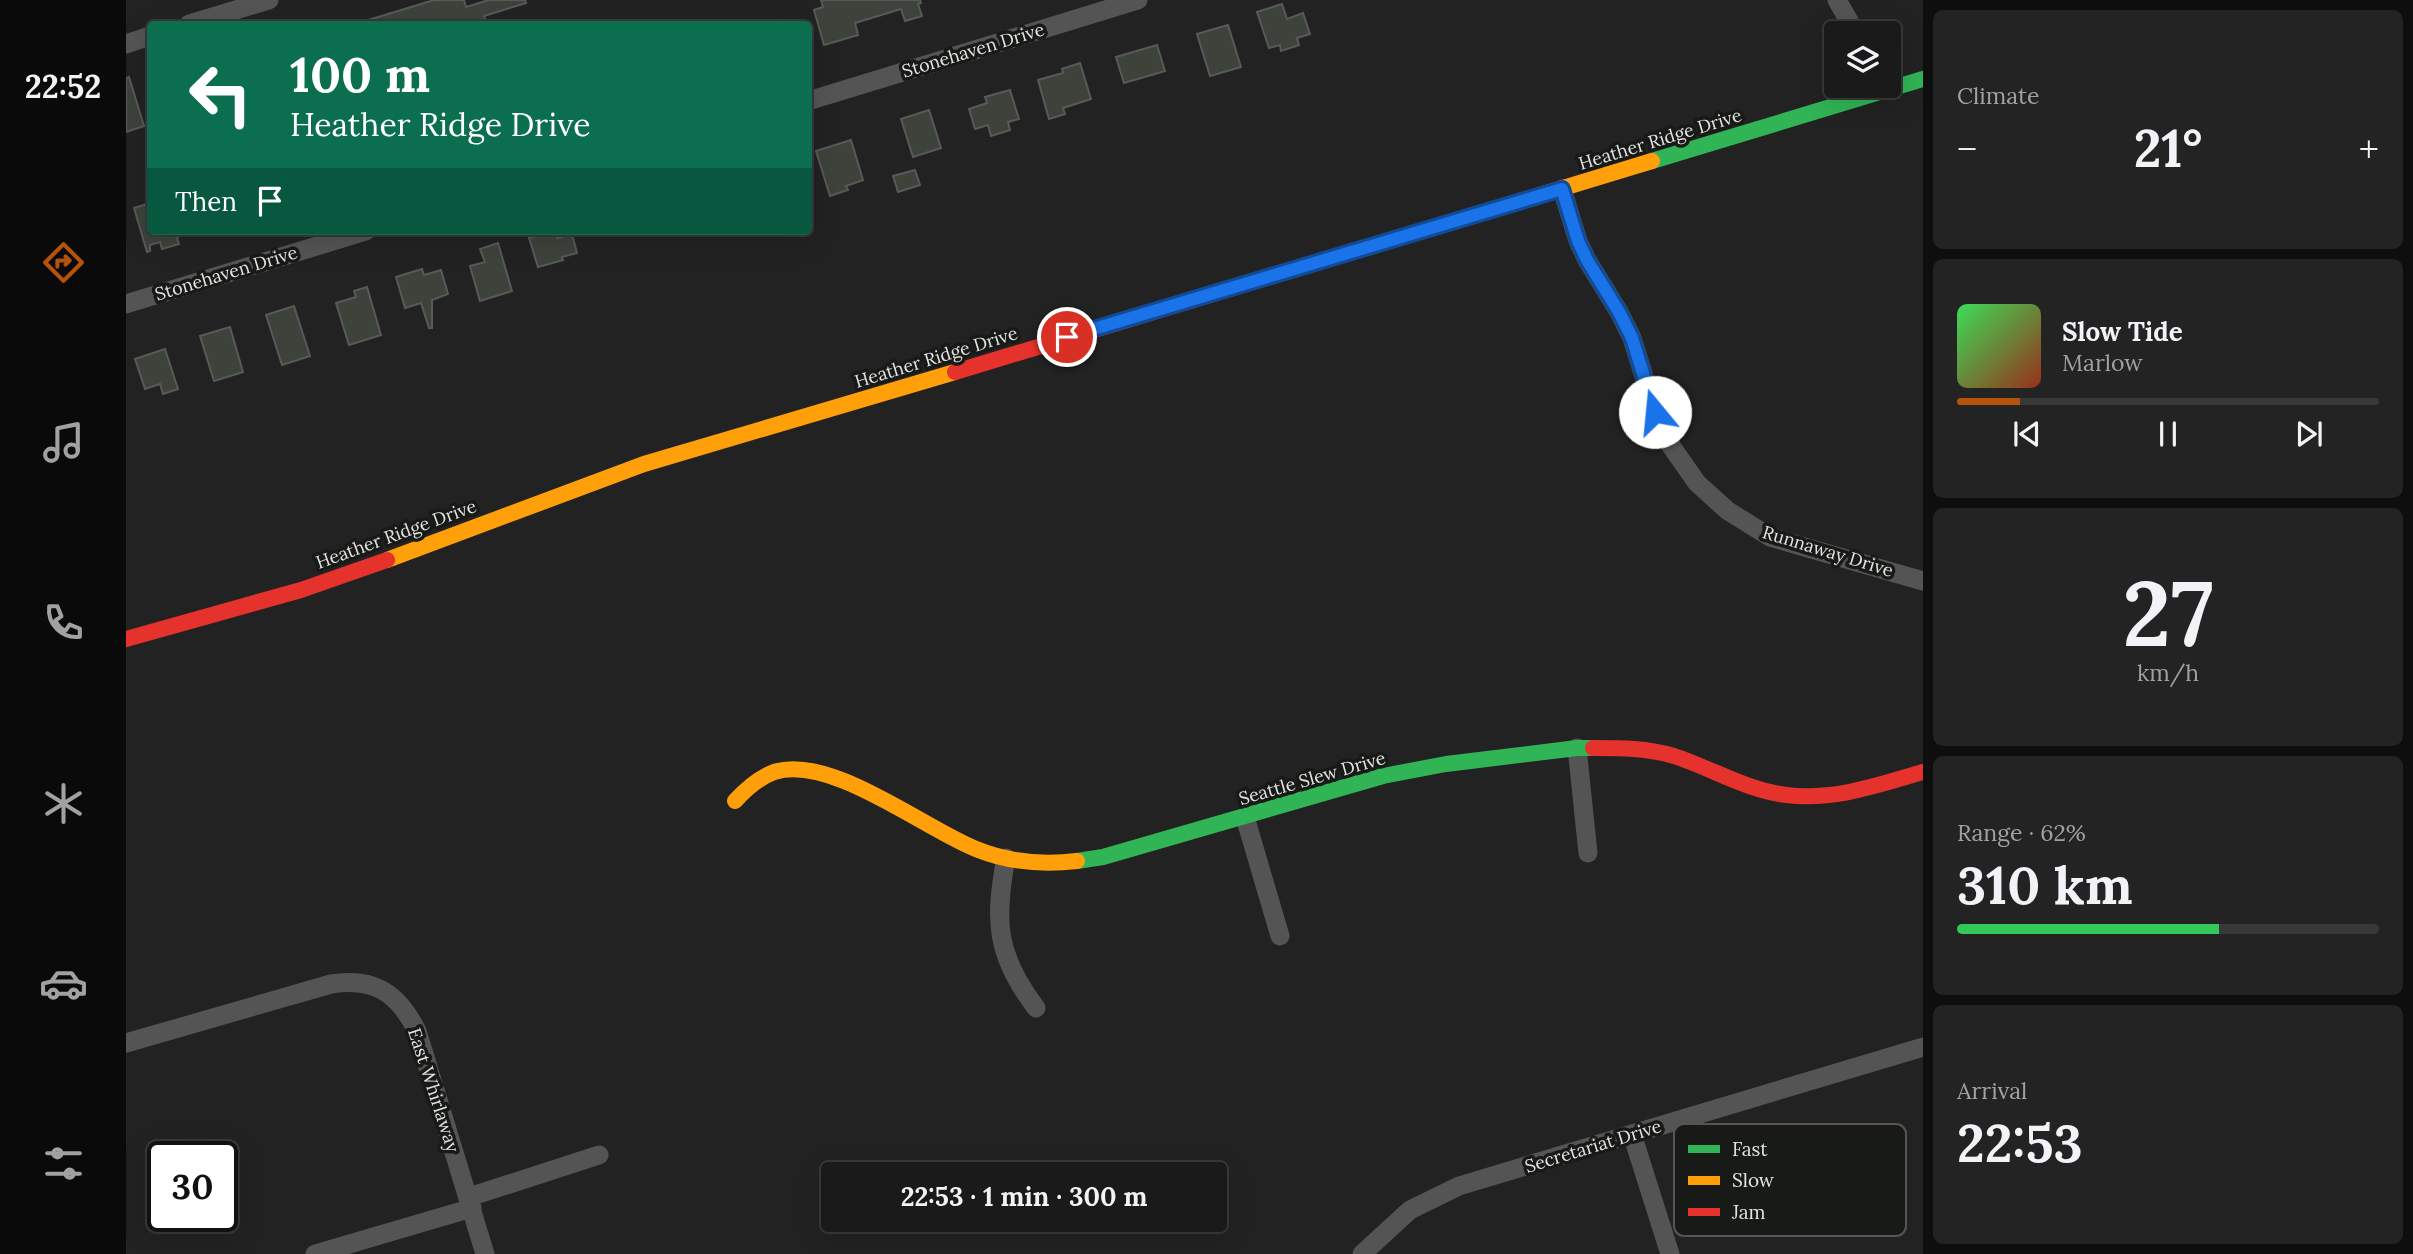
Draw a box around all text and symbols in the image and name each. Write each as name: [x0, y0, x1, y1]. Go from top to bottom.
street label: Stonehaven Drive: [899, 17, 1047, 83]
map controls: [1824, 21, 1901, 98]
button: layers: [1824, 21, 1901, 98]
text: 100 m: [290, 43, 430, 105]
icon: left: [175, 49, 266, 140]
text: 22:52: [25, 66, 101, 107]
text: Climate: [1957, 81, 2039, 110]
street label: Heather Ridge Drive: [1576, 103, 1744, 175]
text: Heather Ridge Drive: [290, 104, 591, 145]
text: 21°: [2134, 115, 2202, 181]
text: −: [1957, 125, 1977, 173]
text: +: [2359, 125, 2379, 173]
icon: arrive: [251, 182, 289, 220]
text: Then: [175, 185, 237, 218]
icon: directions: [39, 238, 88, 287]
street label: Stonehaven Drive: [152, 240, 300, 306]
pin: [1037, 307, 1097, 367]
text: Slow Tide: [2062, 315, 2183, 348]
icon: arrive: [1048, 318, 1086, 356]
street label: Heather Ridge Drive: [852, 321, 1020, 393]
text: Marlow: [2062, 348, 2143, 377]
position arrow: [1618, 375, 1692, 449]
icon: previous: [2008, 415, 2046, 453]
icon: pause: [2149, 415, 2187, 453]
icon: next: [2290, 415, 2328, 453]
icon: music: [39, 418, 88, 467]
street label: Heather Ridge Drive: [313, 494, 480, 574]
street label: Runnaway Drive: [1760, 520, 1896, 582]
text: 27: [2122, 554, 2214, 671]
icon: phone: [39, 598, 88, 647]
text: km/h: [2137, 658, 2199, 687]
street label: Seattle Slew Drive: [1236, 746, 1388, 810]
icon: climate: [39, 779, 88, 828]
text: Range · 62%: [1957, 818, 2086, 847]
text: 310 km: [1957, 852, 2133, 918]
icon: car: [39, 959, 88, 1008]
street label: East Whirlaway: [403, 1025, 465, 1155]
text: Arrival: [1957, 1076, 2027, 1105]
text: 22:53: [1957, 1110, 2083, 1176]
street label: Secretariat Drive: [1522, 1114, 1664, 1178]
legend: [1674, 1124, 1906, 1236]
text: Fast: [1732, 1137, 1768, 1161]
icon: filters: [39, 1139, 88, 1188]
speed limit sign: 30: [147, 1141, 238, 1232]
text: Slow: [1732, 1168, 1775, 1192]
text: 22:53 · 1 min · 300 m: [901, 1180, 1147, 1213]
text: Jam: [1731, 1200, 1766, 1224]

